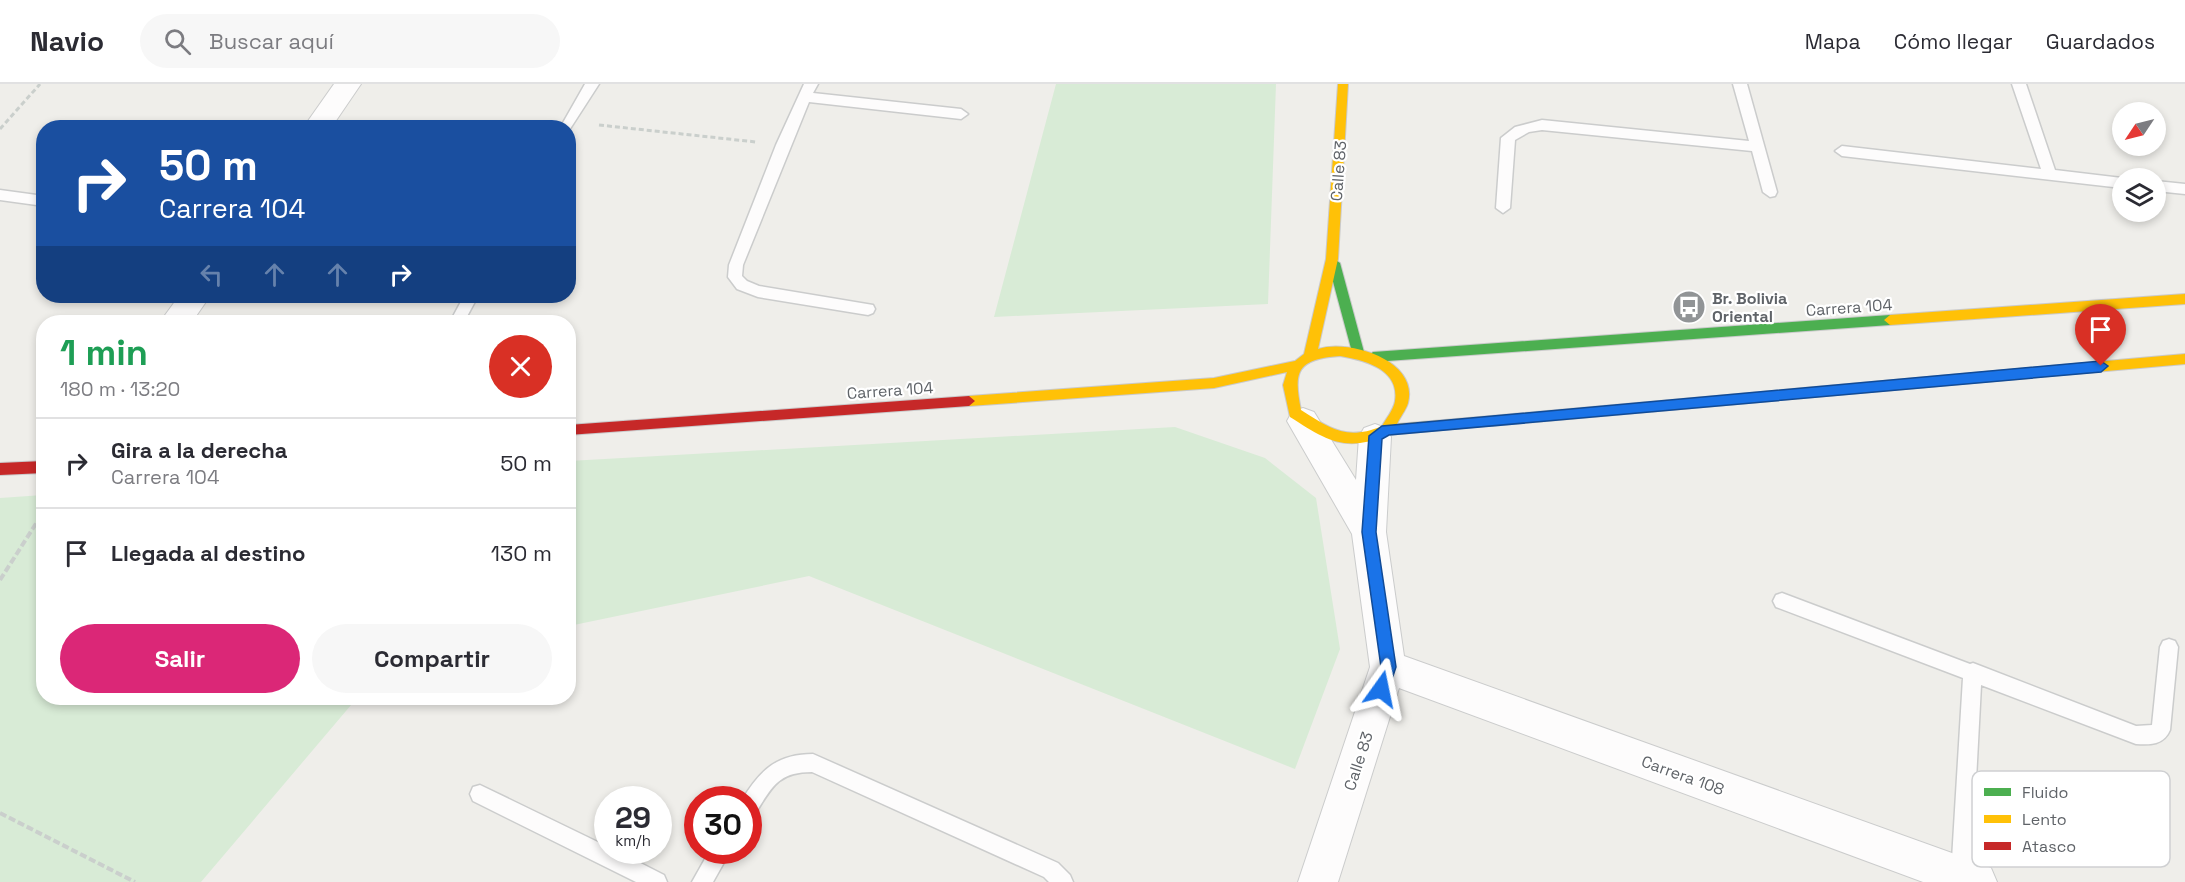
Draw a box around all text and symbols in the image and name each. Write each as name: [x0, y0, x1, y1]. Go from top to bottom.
search box: [140, 14, 560, 68]
text: Navio: [30, 23, 104, 59]
icon: search: [161, 25, 194, 58]
text: Buscar aquí: [209, 27, 334, 55]
text: Mapa: [1805, 28, 1861, 55]
text: Cómo llegar: [1894, 28, 2013, 55]
text: Guardados: [2046, 28, 2155, 55]
north arrow: [2112, 102, 2166, 156]
map controls: [2112, 102, 2166, 222]
text: 50 m: [159, 139, 258, 192]
street label: Calle 83: [1326, 140, 1351, 202]
icon: right: [60, 144, 138, 222]
button: layers: [2112, 168, 2166, 222]
text: Carrera 104: [159, 191, 305, 226]
icon: left: [195, 258, 228, 291]
icon: ahead: [258, 258, 291, 291]
icon: ahead: [321, 258, 354, 291]
icon: right: [384, 258, 417, 291]
place label: Br. Bolivia Oriental: [1712, 288, 1787, 327]
bus stop icon: Br. Bolivia Oriental: [1671, 289, 1707, 325]
street label: Carrera 104: [1805, 294, 1893, 321]
pin: [2075, 304, 2126, 366]
icon: arrive: [2084, 313, 2117, 346]
text: 1 min: [60, 330, 148, 376]
button: close: [489, 335, 552, 398]
text: 180 m · 13:20: [60, 376, 180, 402]
street label: Carrera 104: [846, 377, 934, 404]
text: Gira a la derecha: [111, 436, 288, 464]
icon: right: [60, 447, 93, 480]
text: 50 m: [500, 449, 552, 477]
text: Carrera 104: [111, 464, 219, 490]
icon: arrive: [60, 537, 93, 570]
text: Llegada al destino: [111, 539, 305, 567]
text: 130 m: [491, 539, 552, 567]
button: Salir: [60, 624, 300, 693]
button: Compartir: [312, 624, 552, 693]
position arrow: [1349, 657, 1413, 721]
street label: Calle 83: [1339, 729, 1378, 793]
street label: Carrera 108: [1638, 751, 1727, 800]
legend: [1972, 771, 2170, 867]
text: Fluido: [2022, 782, 2068, 803]
speed limit sign: 30: [684, 786, 762, 864]
text: 29: [615, 798, 651, 837]
text: Lento: [2022, 809, 2067, 830]
text: km/h: [615, 831, 651, 850]
text: Atasco: [2022, 836, 2076, 857]

